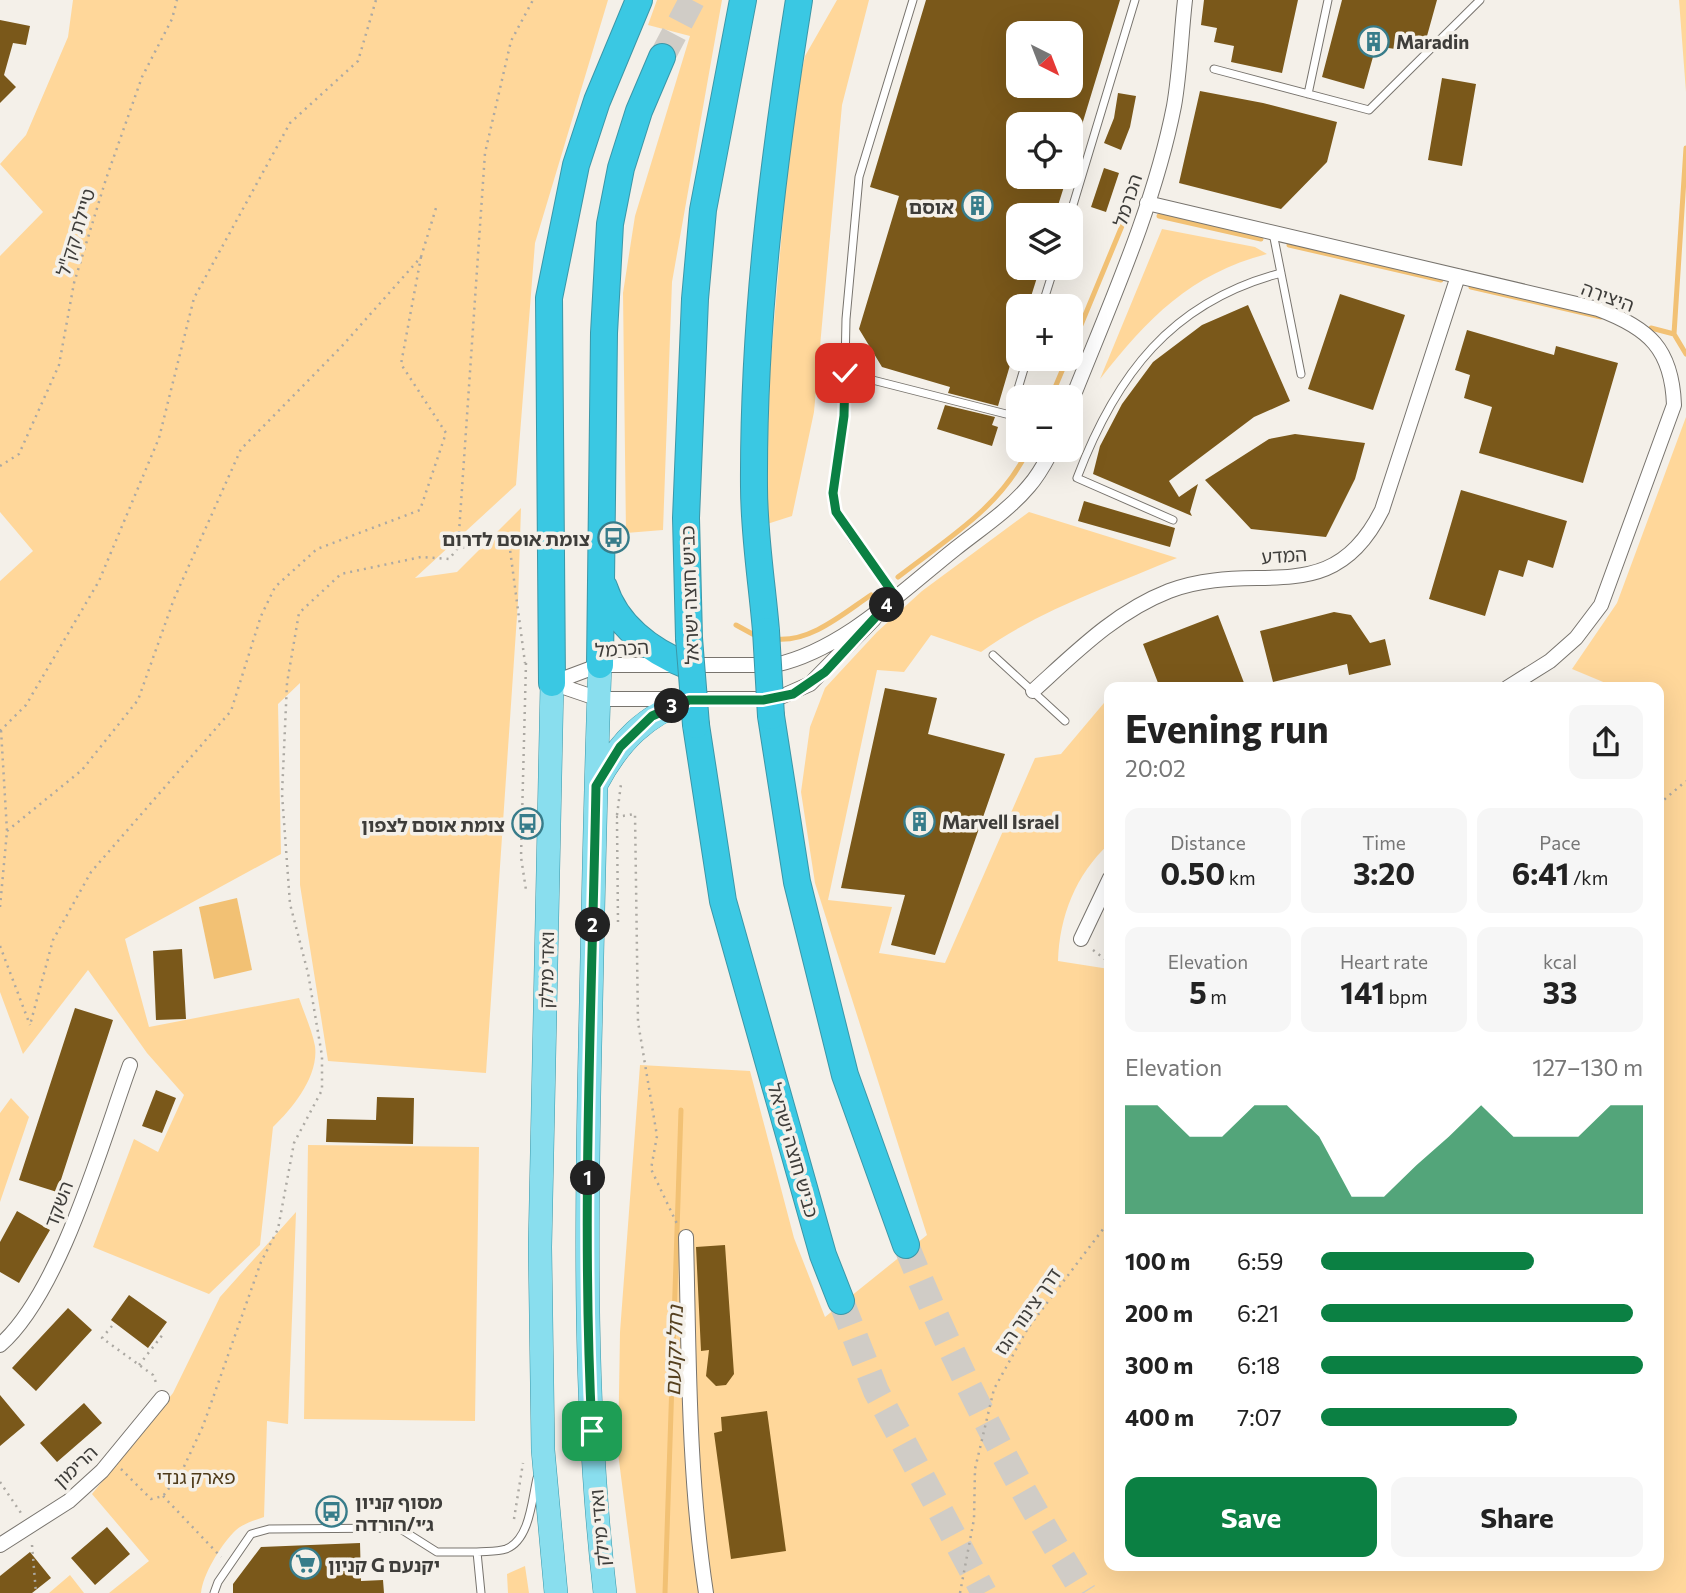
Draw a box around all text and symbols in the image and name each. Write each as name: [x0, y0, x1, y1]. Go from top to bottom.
north arrow: [1006, 21, 1083, 98]
map controls: [1006, 21, 1083, 462]
building icon: Maradin: [1356, 24, 1390, 58]
place label: Maradin: [1396, 30, 1469, 53]
button: locate: [1006, 112, 1083, 189]
street label: הכרמל: [1108, 171, 1146, 229]
street label: טיילת קק"ל: [51, 185, 99, 279]
building icon: אוסם: [960, 189, 994, 223]
place label: אוסם: [909, 195, 954, 218]
button: layers: [1006, 203, 1083, 280]
street label: היצירה: [1578, 276, 1638, 316]
button: +: [1006, 294, 1083, 371]
pin: [815, 343, 875, 403]
icon: check: [826, 354, 864, 392]
button: −: [1006, 385, 1083, 462]
bus stop icon: צומת אוסם לדרום: [596, 521, 630, 555]
street label: כביש חוצה ישראל: [675, 525, 703, 665]
place label: צומת אוסם לדרום: [442, 527, 590, 550]
street label: המדע: [1260, 542, 1308, 568]
pin: 4: [870, 588, 904, 622]
text: 4: [881, 593, 892, 616]
street label: הכרמל: [594, 635, 650, 661]
pin: 3: [654, 688, 690, 724]
text: 3: [666, 694, 677, 717]
text: Evening run: [1125, 704, 1329, 751]
button: share: [1569, 705, 1643, 779]
text: 20:02: [1125, 754, 1186, 782]
building icon: Marvell Israel: [902, 804, 936, 838]
bus stop icon: צומת אוסם לצפון: [511, 807, 545, 841]
place label: Marvell Israel: [942, 810, 1060, 833]
place label: צומת אוסם לצפון: [361, 813, 505, 836]
text: Distance: [1170, 831, 1246, 854]
text: Time: [1362, 831, 1406, 854]
text: Pace: [1539, 831, 1581, 854]
text: 0.50: [1160, 854, 1225, 891]
text: 3:20: [1353, 854, 1415, 891]
text: 6:41: [1512, 854, 1569, 891]
text: km: [1225, 866, 1256, 889]
text: /km: [1569, 866, 1608, 889]
pin: 2: [576, 908, 610, 942]
text: 2: [587, 913, 598, 936]
street label: ואדי מילק: [534, 931, 558, 1009]
text: Elevation: [1168, 950, 1248, 973]
text: Heart rate: [1340, 950, 1428, 973]
text: kcal: [1543, 950, 1577, 973]
text: 5: [1189, 973, 1207, 1010]
text: 141: [1340, 973, 1385, 1010]
text: 33: [1543, 973, 1577, 1010]
text: m: [1207, 985, 1227, 1008]
text: bpm: [1385, 985, 1428, 1008]
text: Elevation: [1125, 1053, 1222, 1081]
text: 127–130 m: [1532, 1053, 1643, 1081]
street label: כביש חוצה ישראל: [764, 1080, 824, 1220]
pin: 1: [570, 1160, 606, 1196]
text: 1: [583, 1166, 592, 1189]
street label: השקד: [39, 1177, 77, 1231]
text: 100 m: [1125, 1247, 1190, 1275]
text: 6:59: [1237, 1247, 1284, 1275]
street label: דרך צינור הגז: [989, 1263, 1065, 1359]
text: 200 m: [1125, 1299, 1193, 1327]
text: 6:21: [1237, 1299, 1279, 1327]
water label: נחל יקנעם: [659, 1303, 688, 1397]
text: 300 m: [1125, 1351, 1193, 1379]
text: 6:18: [1237, 1351, 1280, 1379]
pin: [562, 1401, 622, 1461]
text: 400 m: [1125, 1403, 1194, 1431]
text: 7:07: [1237, 1403, 1282, 1431]
icon: arrive: [573, 1412, 611, 1450]
street label: הרימון: [48, 1440, 102, 1492]
park label: פארק גנדי: [156, 1465, 236, 1488]
button: Save: [1125, 1477, 1377, 1557]
button: Share: [1391, 1477, 1643, 1557]
street label: ואדי מילק: [584, 1489, 614, 1567]
place label: מסוף קניון ג׳י/הורדה: [355, 1490, 443, 1535]
bus stop icon: מסוף קניון ג׳י/הורדה: [315, 1495, 349, 1529]
supermarket icon: קניון G יקנעם: [288, 1547, 322, 1581]
place label: קניון G יקנעם: [328, 1553, 440, 1576]

